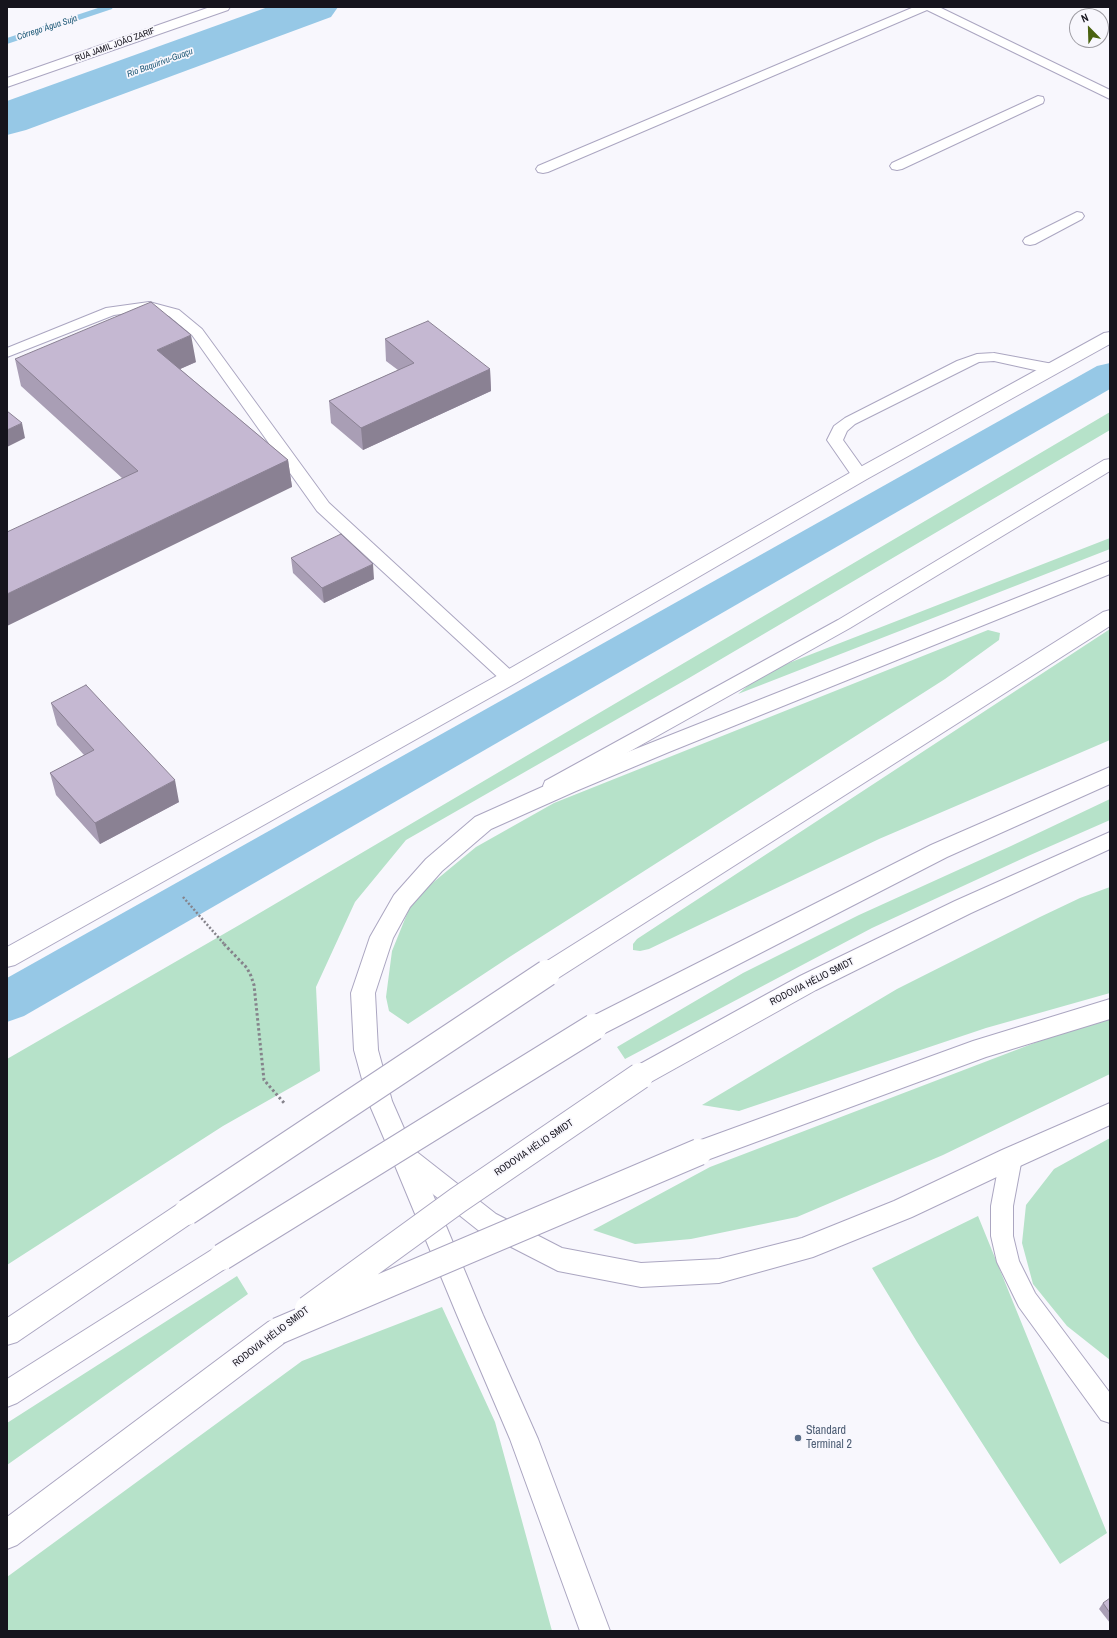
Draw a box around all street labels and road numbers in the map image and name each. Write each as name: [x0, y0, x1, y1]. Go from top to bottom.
street label: RUA JAMIL JOÃO ZARIF: [74, 26, 156, 64]
street label: RODOVIA HÉLIO SMIDT: [768, 956, 856, 1008]
street label: RODOVIA HÉLIO SMIDT: [492, 1117, 576, 1179]
street label: RODOVIA HÉLIO SMIDT: [230, 1304, 312, 1370]

